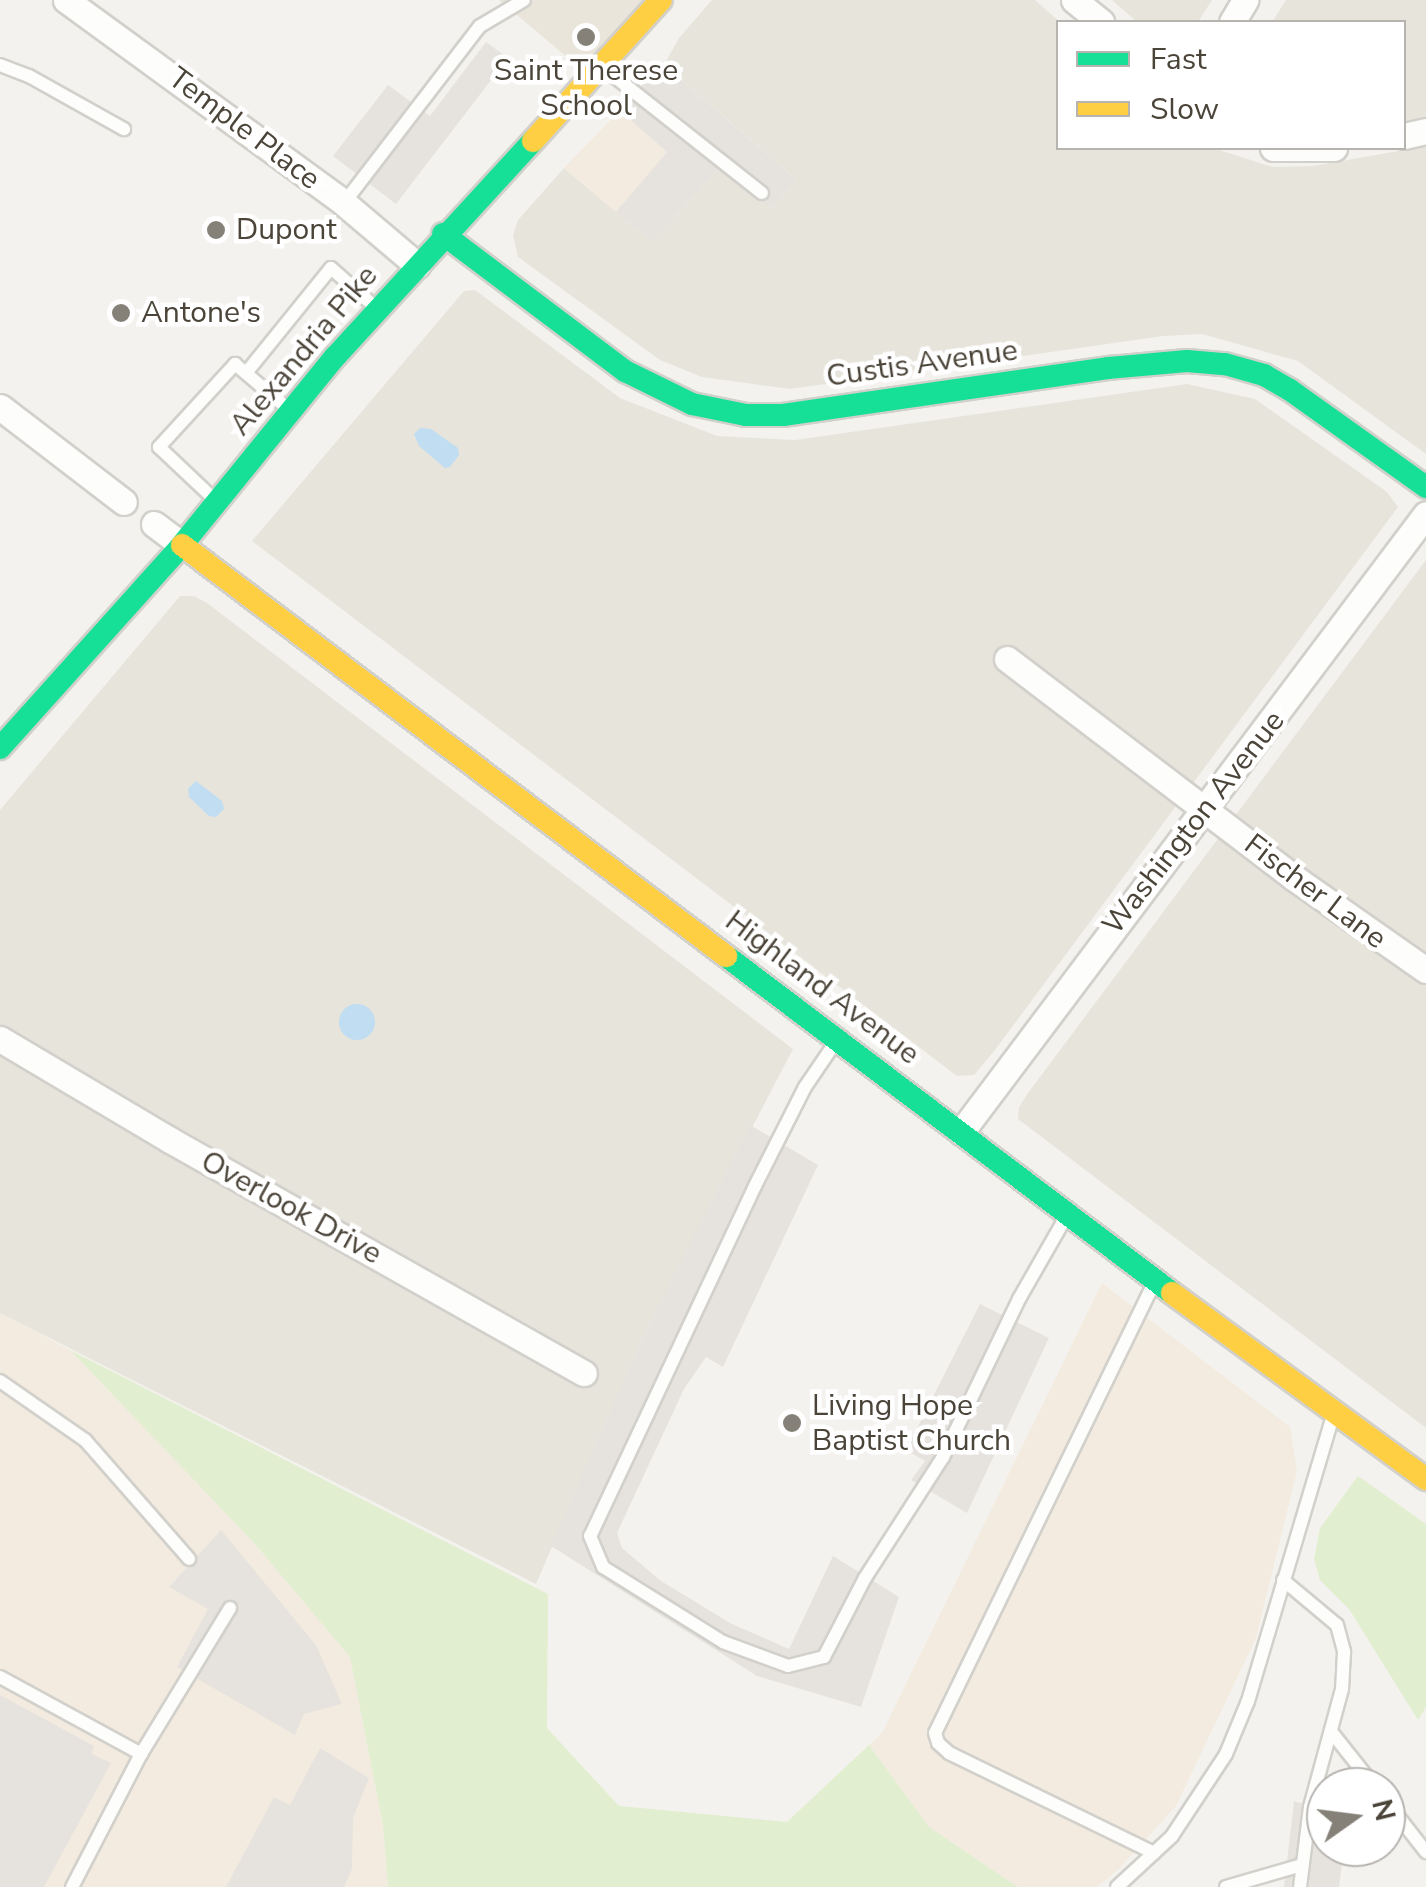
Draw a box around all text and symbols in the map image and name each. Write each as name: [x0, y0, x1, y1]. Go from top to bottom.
legend: [1056, 20, 1406, 150]
marker: Saint Therese School: [575, 26, 597, 48]
text: Fast: [1150, 39, 1207, 80]
place label: Saint Therese School: [494, 53, 678, 124]
street label: Temple Place: [161, 60, 327, 198]
text: Slow: [1150, 89, 1219, 130]
place label: Dupont: [236, 212, 337, 248]
marker: Dupont: [205, 219, 227, 241]
street label: Alexandria Pike: [223, 259, 385, 443]
place label: Antone's: [141, 295, 261, 331]
marker: Antone's: [110, 302, 132, 324]
street label: Custis Avenue: [824, 333, 1020, 395]
street label: Washington Avenue: [1095, 704, 1293, 942]
street label: Fischer Lane: [1237, 827, 1393, 957]
street label: Highland Avenue: [718, 903, 926, 1073]
street label: Overlook Drive: [194, 1144, 388, 1272]
place label: Living Hope Baptist Church: [812, 1388, 1011, 1458]
marker: Living Hope Baptist Church: [781, 1412, 803, 1434]
north arrow: [1306, 1767, 1406, 1867]
text: N: [1362, 1795, 1404, 1825]

